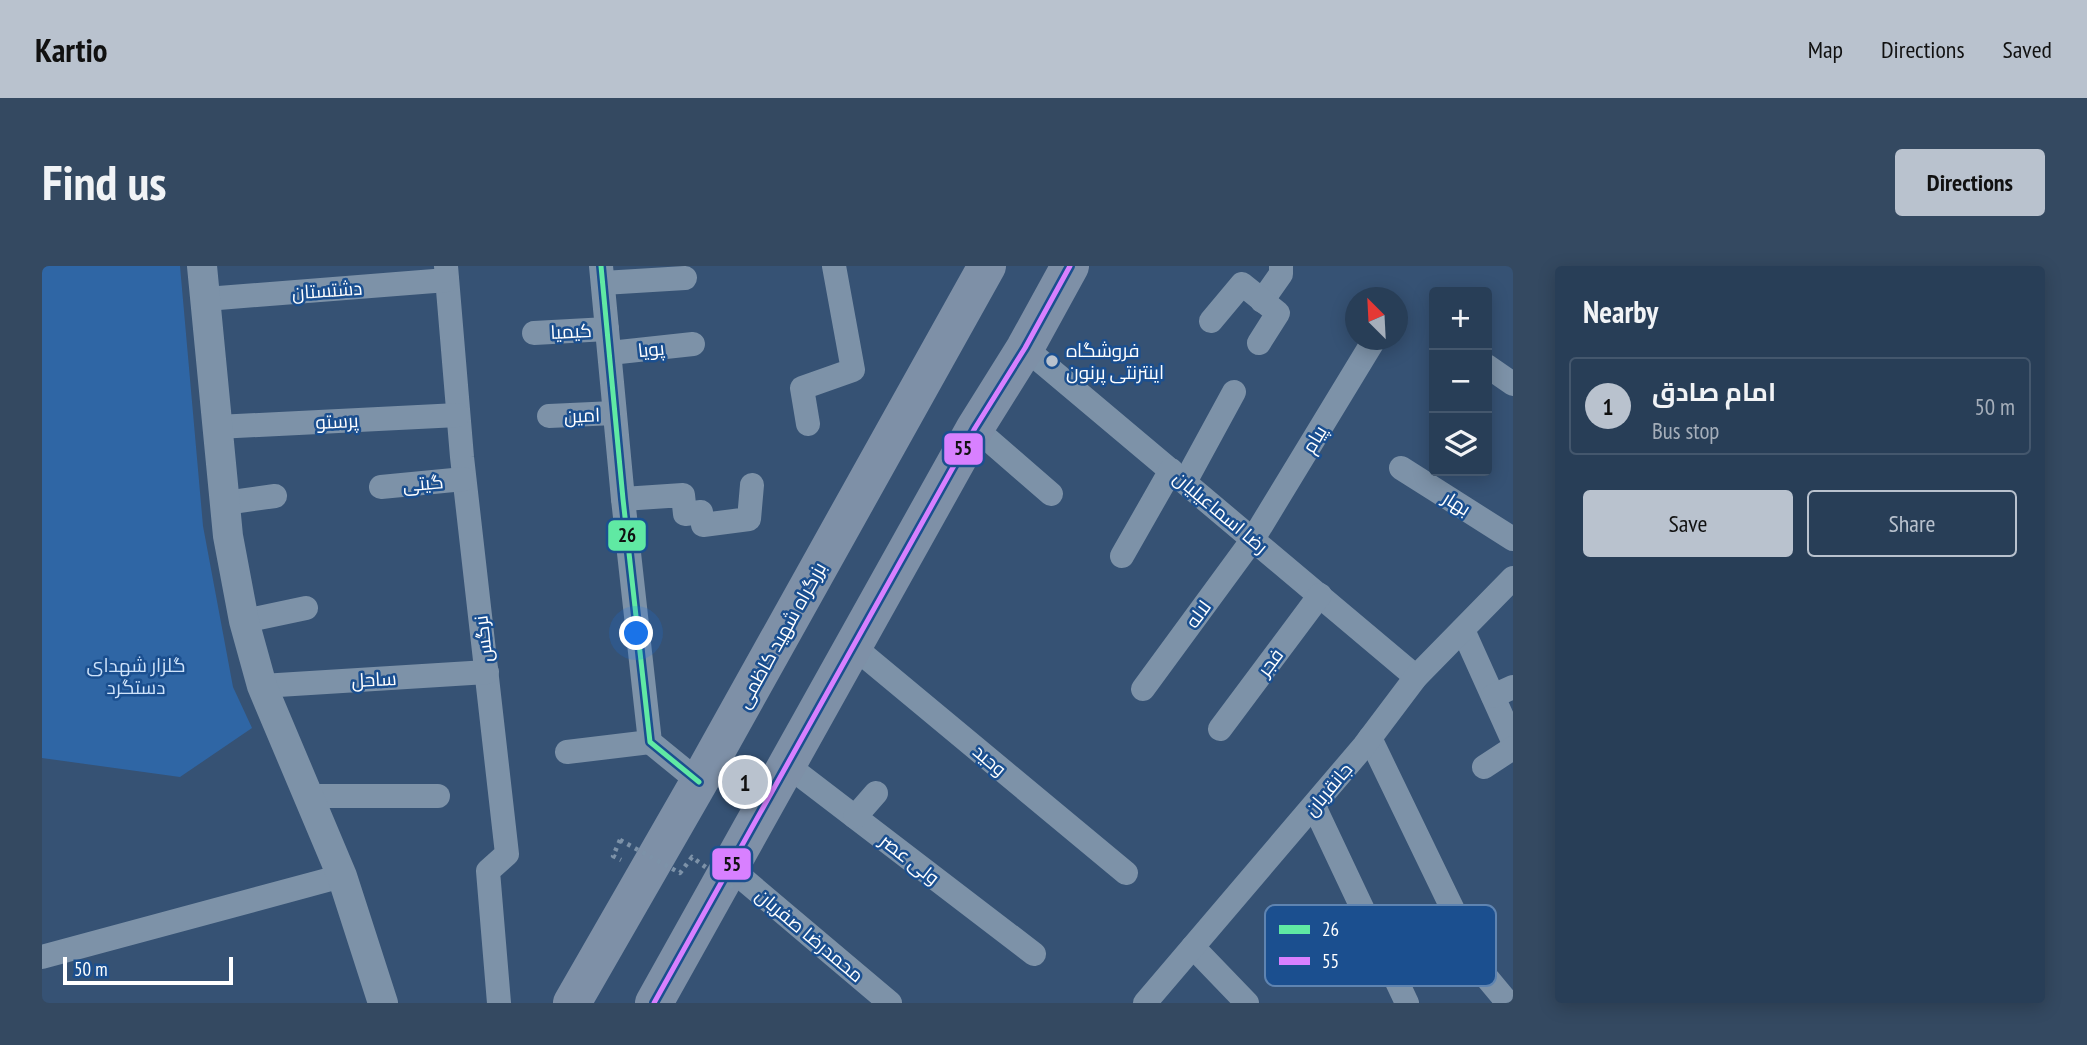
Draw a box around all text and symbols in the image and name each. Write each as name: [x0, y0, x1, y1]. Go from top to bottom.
text: Kartio: [35, 28, 108, 71]
text: Map: [1808, 34, 1843, 65]
text: Directions: [1881, 34, 1965, 65]
text: Saved: [2003, 34, 2052, 65]
button: Directions: [1895, 149, 2045, 216]
text: Find us: [42, 150, 166, 214]
street label: دشتستان: [291, 276, 363, 304]
north arrow: [1345, 287, 1408, 350]
map controls: [1429, 287, 1492, 476]
button: +: [1429, 287, 1492, 350]
text: Nearby: [1583, 292, 1658, 331]
street label: کیمیا: [550, 318, 592, 344]
street label: پویا: [636, 336, 666, 363]
place label: فروشگاه اینترنتی پرنون: [1066, 338, 1164, 385]
button: −: [1429, 350, 1492, 413]
marker: فروشگاه اینترنتی پرنون: [1044, 353, 1060, 369]
text: امام صادق: [1652, 375, 1776, 408]
text: 1: [1603, 392, 1614, 421]
text: 50 m: [1974, 392, 2015, 421]
street label: امین: [563, 402, 601, 428]
street label: پرستو: [315, 408, 359, 435]
button: layers: [1429, 413, 1492, 476]
text: Bus stop: [1652, 416, 1719, 445]
street label: پیام: [1296, 421, 1333, 458]
line badge: 55: [943, 432, 984, 466]
text: 55: [954, 436, 972, 460]
street label: رضا اسماعیلیان: [1169, 466, 1273, 558]
street label: گیتی: [402, 469, 444, 497]
street label: بهار: [1438, 485, 1475, 521]
button: Save: [1583, 490, 1793, 557]
button: Share: [1807, 490, 2017, 557]
line badge: 26: [607, 519, 647, 552]
text: 26: [618, 523, 636, 547]
street label: بزرگراه شهید کاظمی: [731, 558, 831, 712]
street label: لاله: [1180, 595, 1216, 633]
street label: نرگس: [468, 614, 498, 664]
your location: [619, 616, 653, 650]
street label: فجر: [1251, 643, 1288, 681]
park label: گلزار شهدای دستگرد: [86, 653, 186, 699]
street label: ساحل: [351, 666, 397, 692]
street label: وحید: [968, 739, 1012, 781]
pin: 1: [722, 756, 768, 808]
street label: جانقربان: [1299, 757, 1357, 821]
street label: ولی عصر: [875, 828, 945, 890]
line badge: 55: [711, 847, 752, 881]
text: 55: [723, 852, 741, 876]
street label: محمدرضا صفریان: [751, 883, 869, 987]
legend: [1265, 905, 1496, 986]
text: 26: [1322, 917, 1339, 941]
text: 55: [1322, 949, 1339, 973]
scale bar: [63, 954, 233, 986]
text: 50 m: [74, 957, 108, 981]

